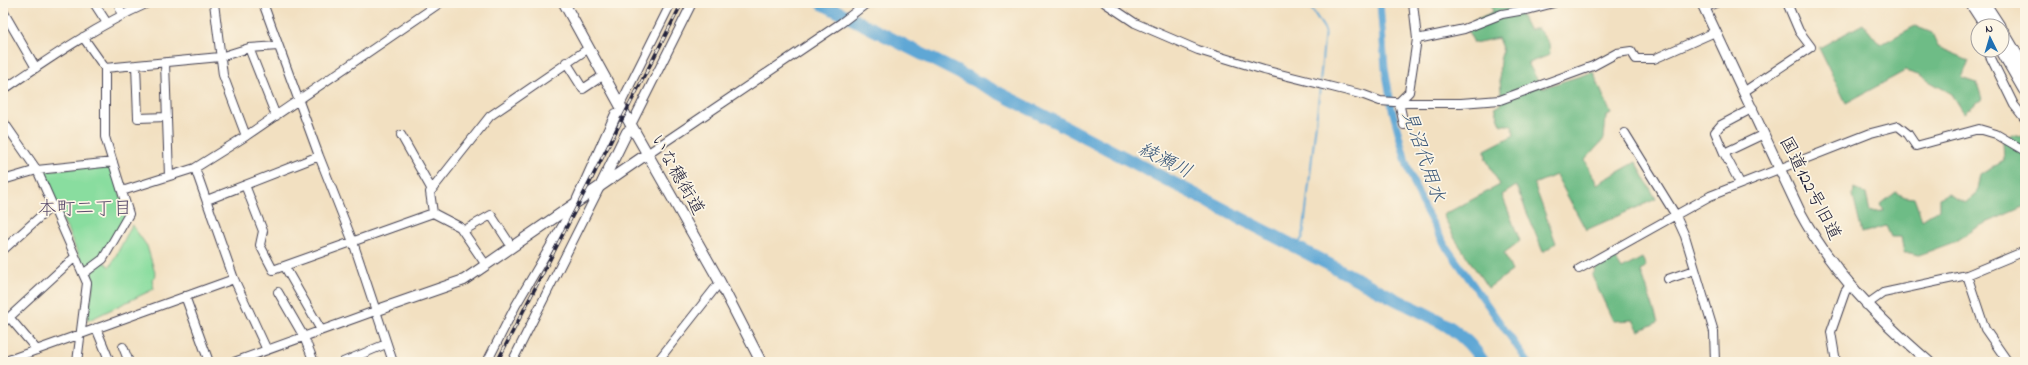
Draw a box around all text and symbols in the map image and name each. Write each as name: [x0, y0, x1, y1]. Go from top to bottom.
north arrow: [1970, 18, 2010, 58]
text: N: [1985, 21, 1994, 37]
water label: 見沼代用水: [1394, 107, 1451, 206]
street label: いな穂街道: [643, 130, 710, 220]
street label: 国道122号旧道: [1772, 132, 1847, 245]
water label: 綾瀬川: [1133, 136, 1196, 186]
district label: 本町二丁目: [37, 196, 133, 223]

